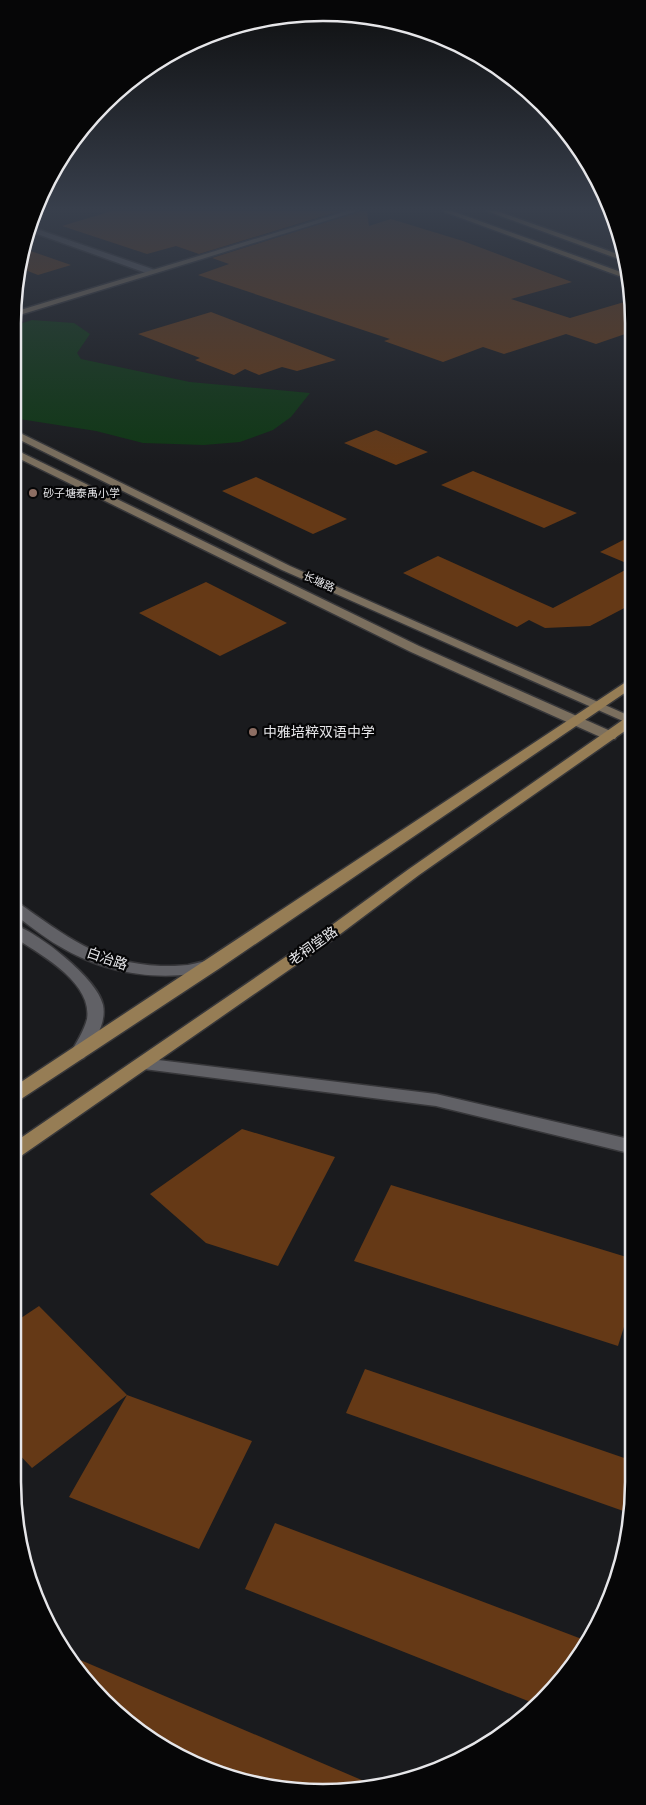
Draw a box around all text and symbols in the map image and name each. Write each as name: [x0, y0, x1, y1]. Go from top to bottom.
marker: 砂子塘泰禹小学: [27, 487, 39, 499]
place label: 砂子塘泰禹小学: [43, 487, 120, 500]
street label: 长塘路: [301, 569, 337, 595]
place label: 中雅培粹双语中学: [263, 724, 375, 741]
marker: 中雅培粹双语中学: [247, 726, 259, 738]
street label: 老祠堂路: [285, 923, 341, 969]
street label: 白冶路: [84, 944, 130, 974]

